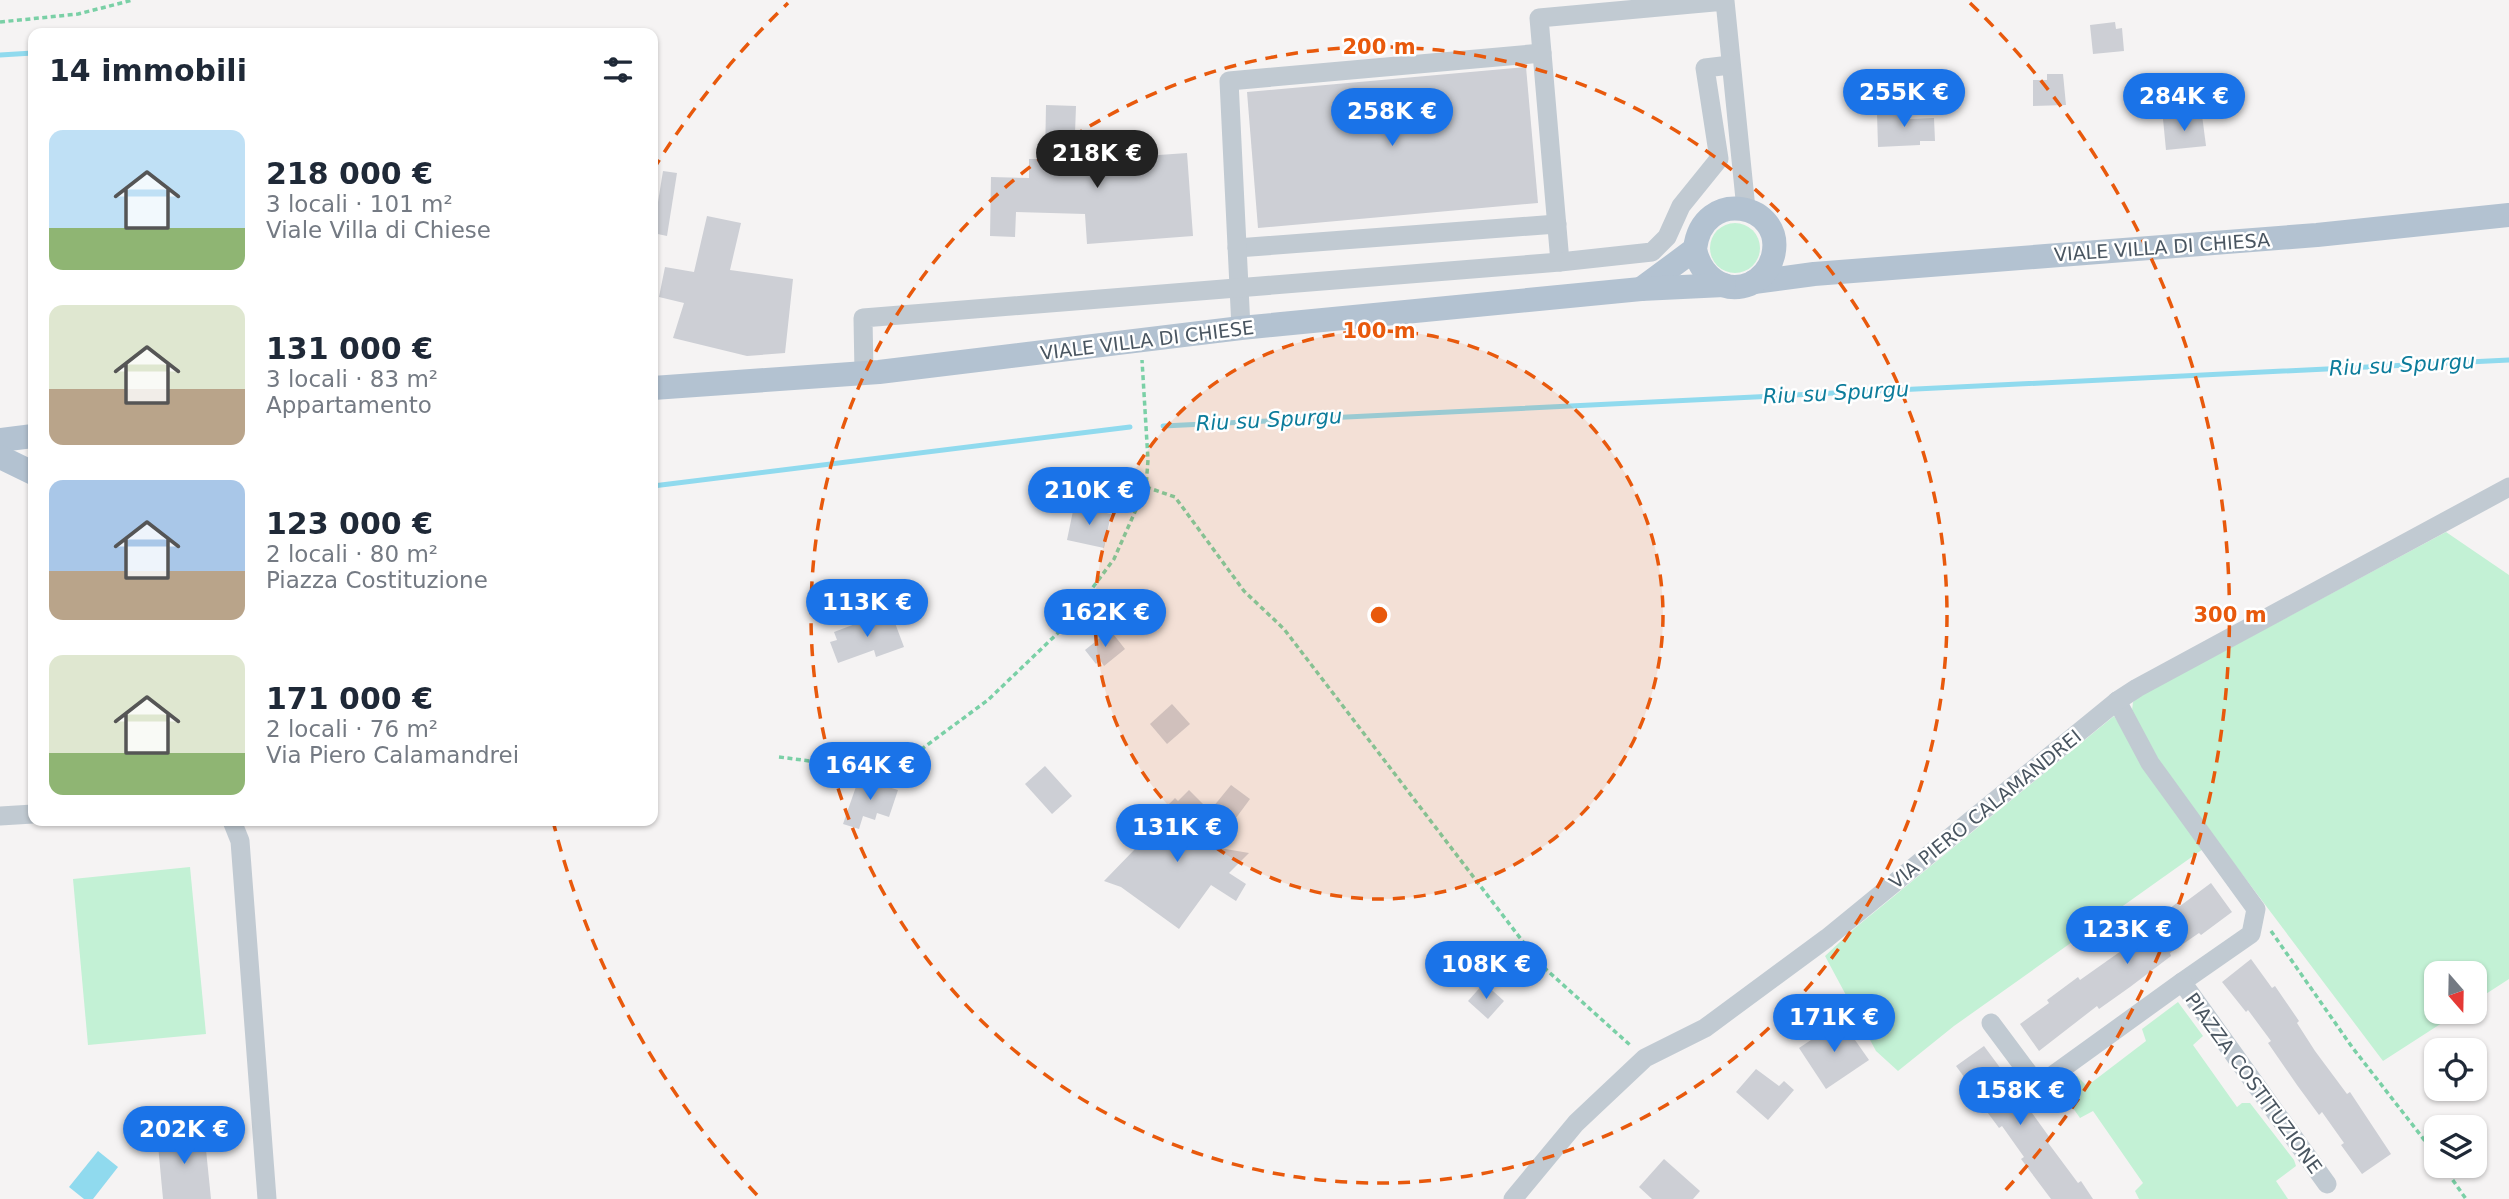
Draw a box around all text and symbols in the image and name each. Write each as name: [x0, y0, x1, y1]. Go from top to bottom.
text: 200 m: [1342, 35, 1416, 59]
icon: filters: [599, 51, 637, 89]
text: 14 immobili: [49, 53, 247, 88]
pin: 255K €: [1847, 69, 1961, 129]
pin: 284K €: [2127, 74, 2241, 133]
text: 255K €: [1859, 79, 1949, 105]
text: 284K €: [2139, 83, 2229, 109]
pin: 258K €: [1335, 88, 1449, 148]
text: 258K €: [1347, 98, 1437, 124]
pin: 218K €: [1040, 130, 1154, 190]
text: 218K €: [1052, 140, 1142, 166]
text: 218 000 €: [266, 156, 433, 191]
icon: home: [105, 158, 189, 242]
text: 3 locali · 101 m²: [266, 191, 453, 217]
text: Viale Villa di Chiese: [266, 217, 491, 243]
street label: VIALE VILLA DI CHIESA: [2053, 228, 2271, 266]
street label: VIALE VILLA DI CHIESE: [1039, 316, 1255, 364]
text: 100 m: [1342, 319, 1416, 343]
text: 131 000 €: [266, 331, 433, 366]
icon: home: [105, 333, 189, 417]
water label: Riu su Spurgu: [2328, 349, 2476, 381]
text: 3 locali · 83 m²: [266, 366, 438, 392]
water label: Riu su Spurgu: [1762, 377, 1910, 409]
text: Appartamento: [266, 392, 432, 418]
water label: Riu su Spurgu: [1195, 404, 1343, 436]
pin: 210K €: [1032, 468, 1146, 527]
text: 210K €: [1044, 477, 1134, 503]
text: 123 000 €: [266, 506, 433, 541]
icon: home: [105, 508, 189, 592]
text: 2 locali · 80 m²: [266, 541, 438, 567]
text: Piazza Costituzione: [266, 567, 488, 593]
pin: 113K €: [810, 580, 924, 639]
text: 113K €: [822, 589, 912, 615]
pin: 162K €: [1048, 590, 1162, 649]
text: 162K €: [1060, 599, 1150, 625]
centre of rings: [1367, 603, 1391, 627]
text: 300 m: [2193, 603, 2267, 627]
text: 171 000 €: [266, 681, 433, 716]
icon: home: [105, 683, 189, 767]
text: 2 locali · 76 m²: [266, 716, 438, 742]
street label: VIA PIERO CALAMANDREI: [1885, 725, 2085, 893]
text: Via Piero Calamandrei: [266, 742, 519, 768]
pin: 164K €: [813, 742, 927, 802]
text: 164K €: [825, 752, 915, 778]
pin: 131K €: [1120, 804, 1234, 864]
text: 131K €: [1132, 814, 1222, 840]
pin: 123K €: [2070, 906, 2184, 966]
text: 123K €: [2082, 916, 2172, 942]
pin: 108K €: [1429, 942, 1543, 1001]
text: 108K €: [1441, 951, 1531, 977]
north arrow: [2424, 961, 2487, 1024]
map controls: [2424, 961, 2487, 1178]
street label: PIAZZA COSTITUZIONE: [2181, 989, 2327, 1177]
pin: 171K €: [1777, 995, 1891, 1054]
text: 171K €: [1789, 1004, 1879, 1030]
button: locate: [2424, 1038, 2487, 1101]
pin: 158K €: [1963, 1068, 2077, 1127]
text: 158K €: [1975, 1077, 2065, 1103]
pin: 202K €: [127, 1106, 241, 1166]
button: layers: [2424, 1115, 2487, 1178]
text: 202K €: [139, 1116, 229, 1142]

